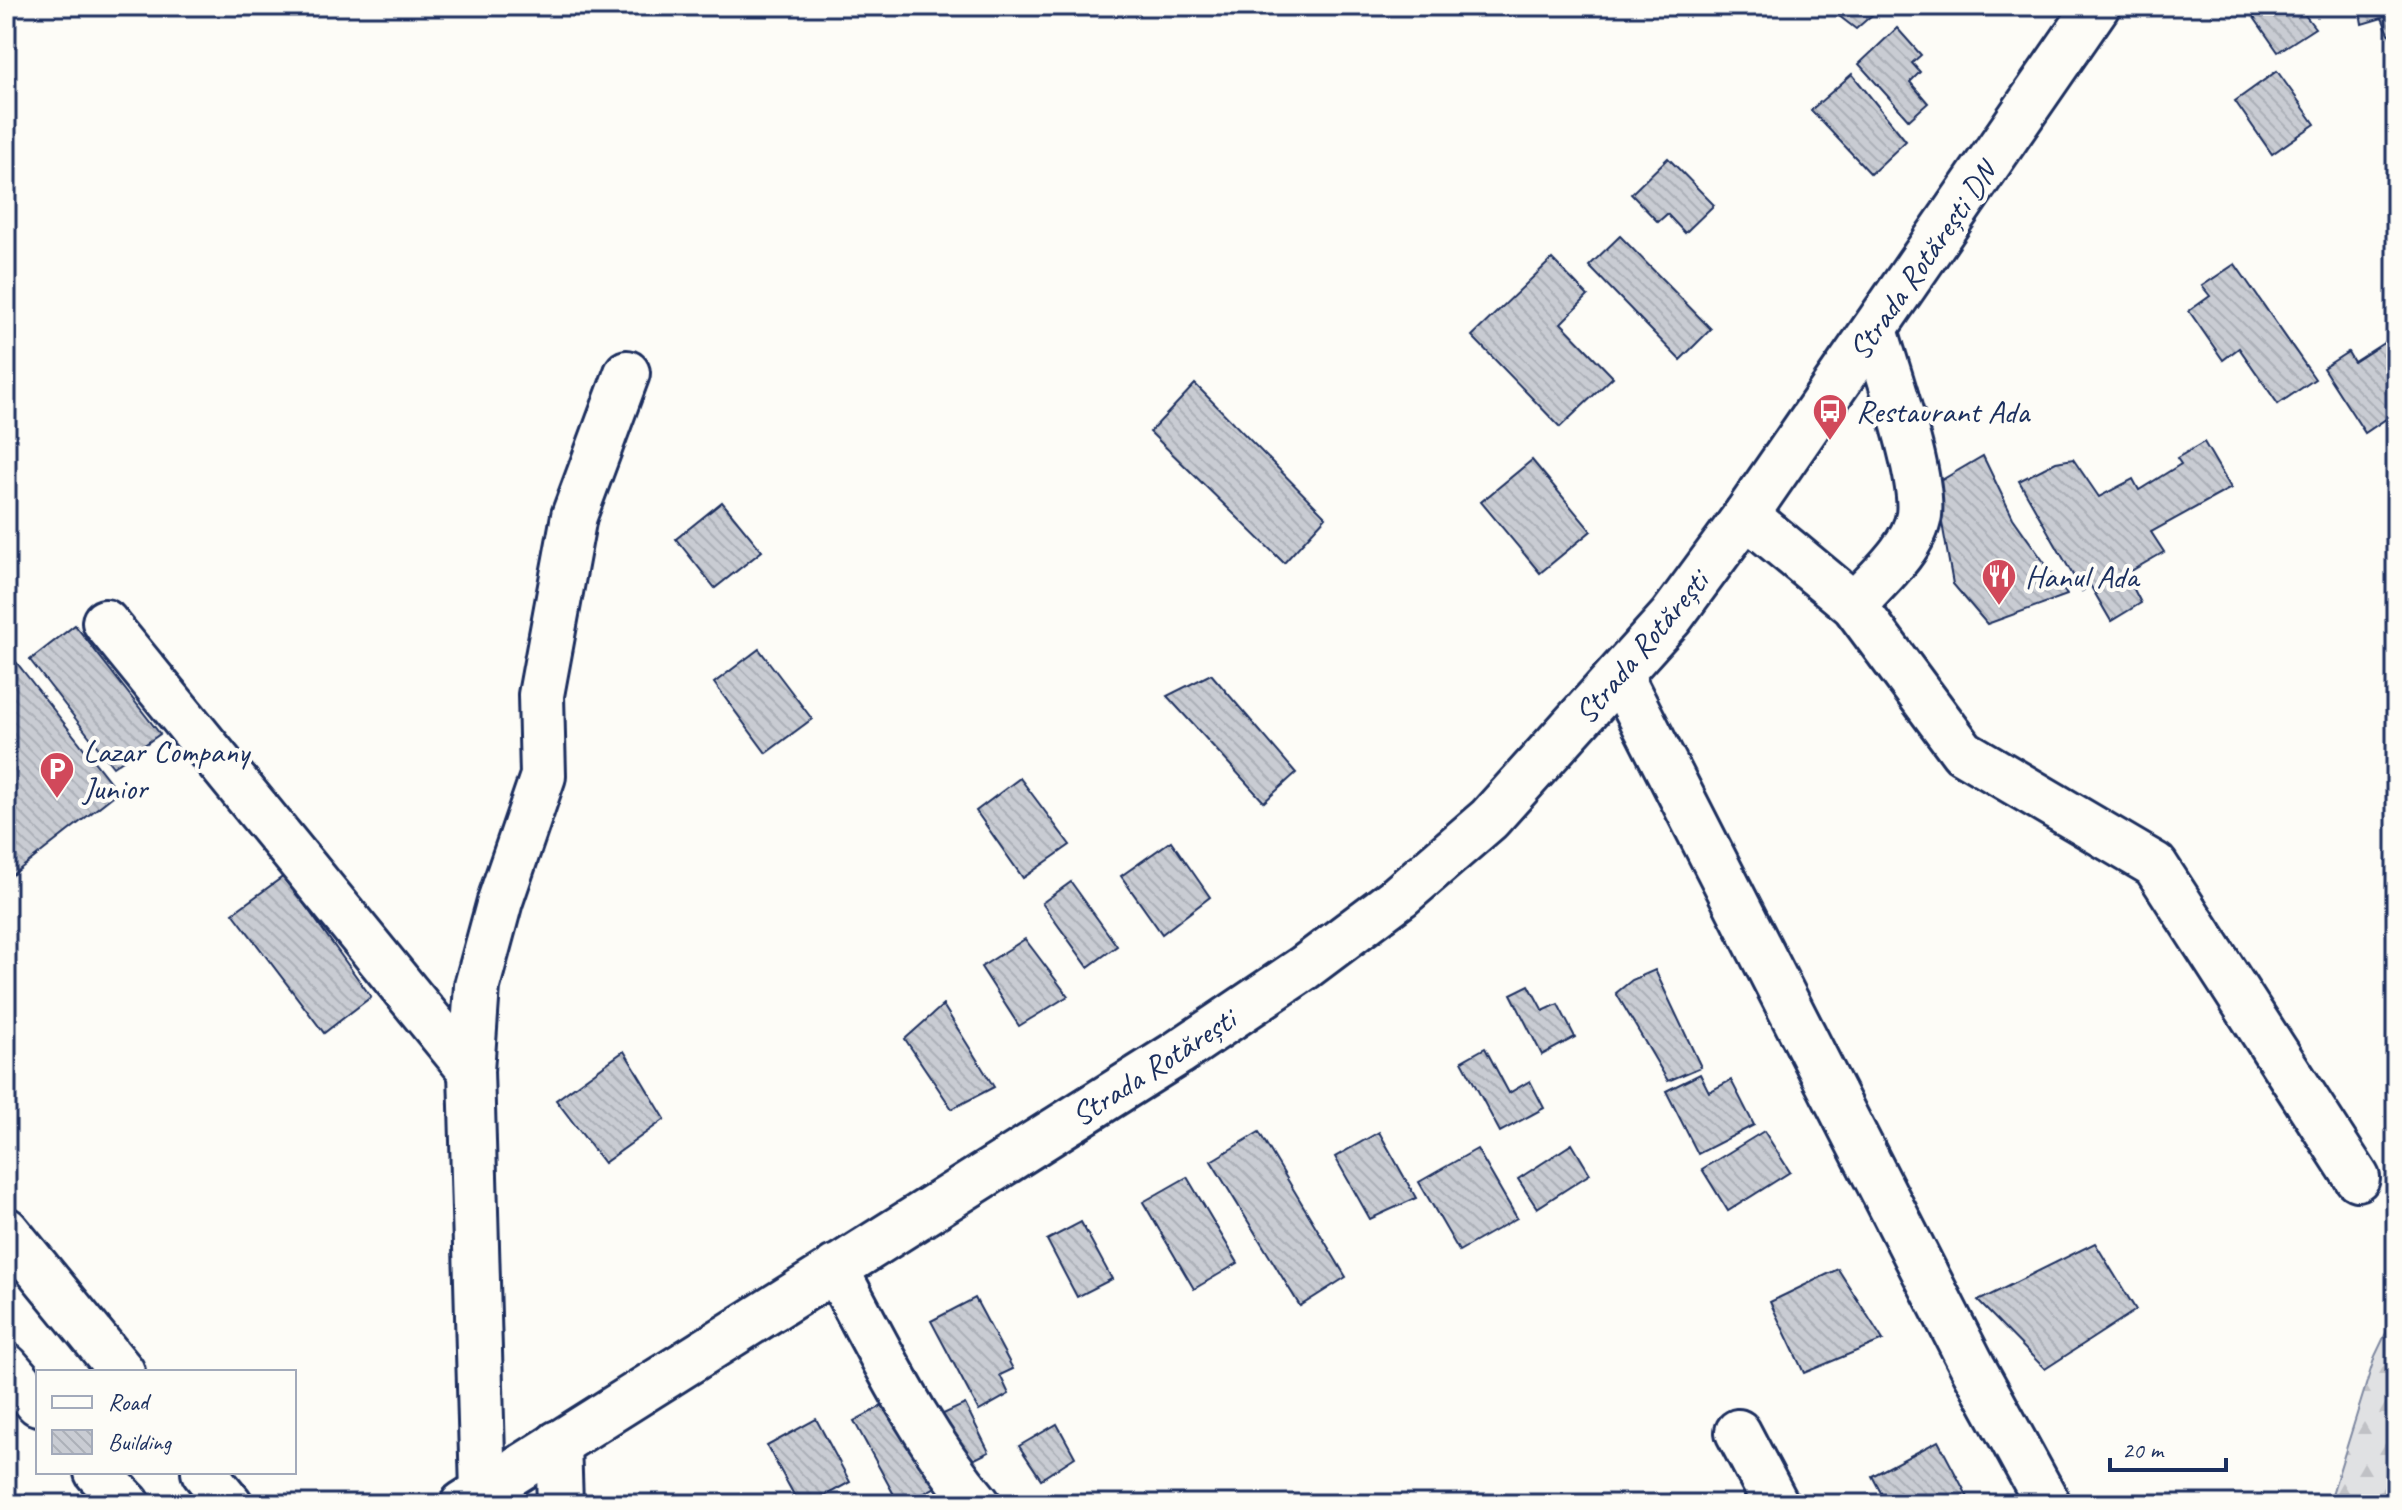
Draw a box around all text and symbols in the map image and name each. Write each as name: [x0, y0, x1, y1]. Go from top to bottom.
street label: Strada Rotărești DN: [1839, 150, 2009, 368]
place label: Restaurant Ada: [1856, 391, 2031, 432]
bus stop icon: Restaurant Ada: [1811, 392, 1849, 442]
place label: Hanul Ada: [2025, 556, 2141, 597]
restaurant icon: Hanul Ada: [1980, 557, 2018, 607]
street label: Strada Rotărești: [1565, 559, 1720, 732]
place label: Lazar Company Junior: [81, 731, 252, 809]
parking icon: Lazar Company Junior: [38, 750, 76, 800]
street label: Strada Rotărești: [1063, 997, 1247, 1136]
legend: [36, 1370, 296, 1474]
text: Road: [108, 1387, 152, 1417]
scale bar: [2110, 1422, 2226, 1472]
text: Building: [108, 1427, 173, 1457]
text: 20 m: [2122, 1435, 2165, 1465]

